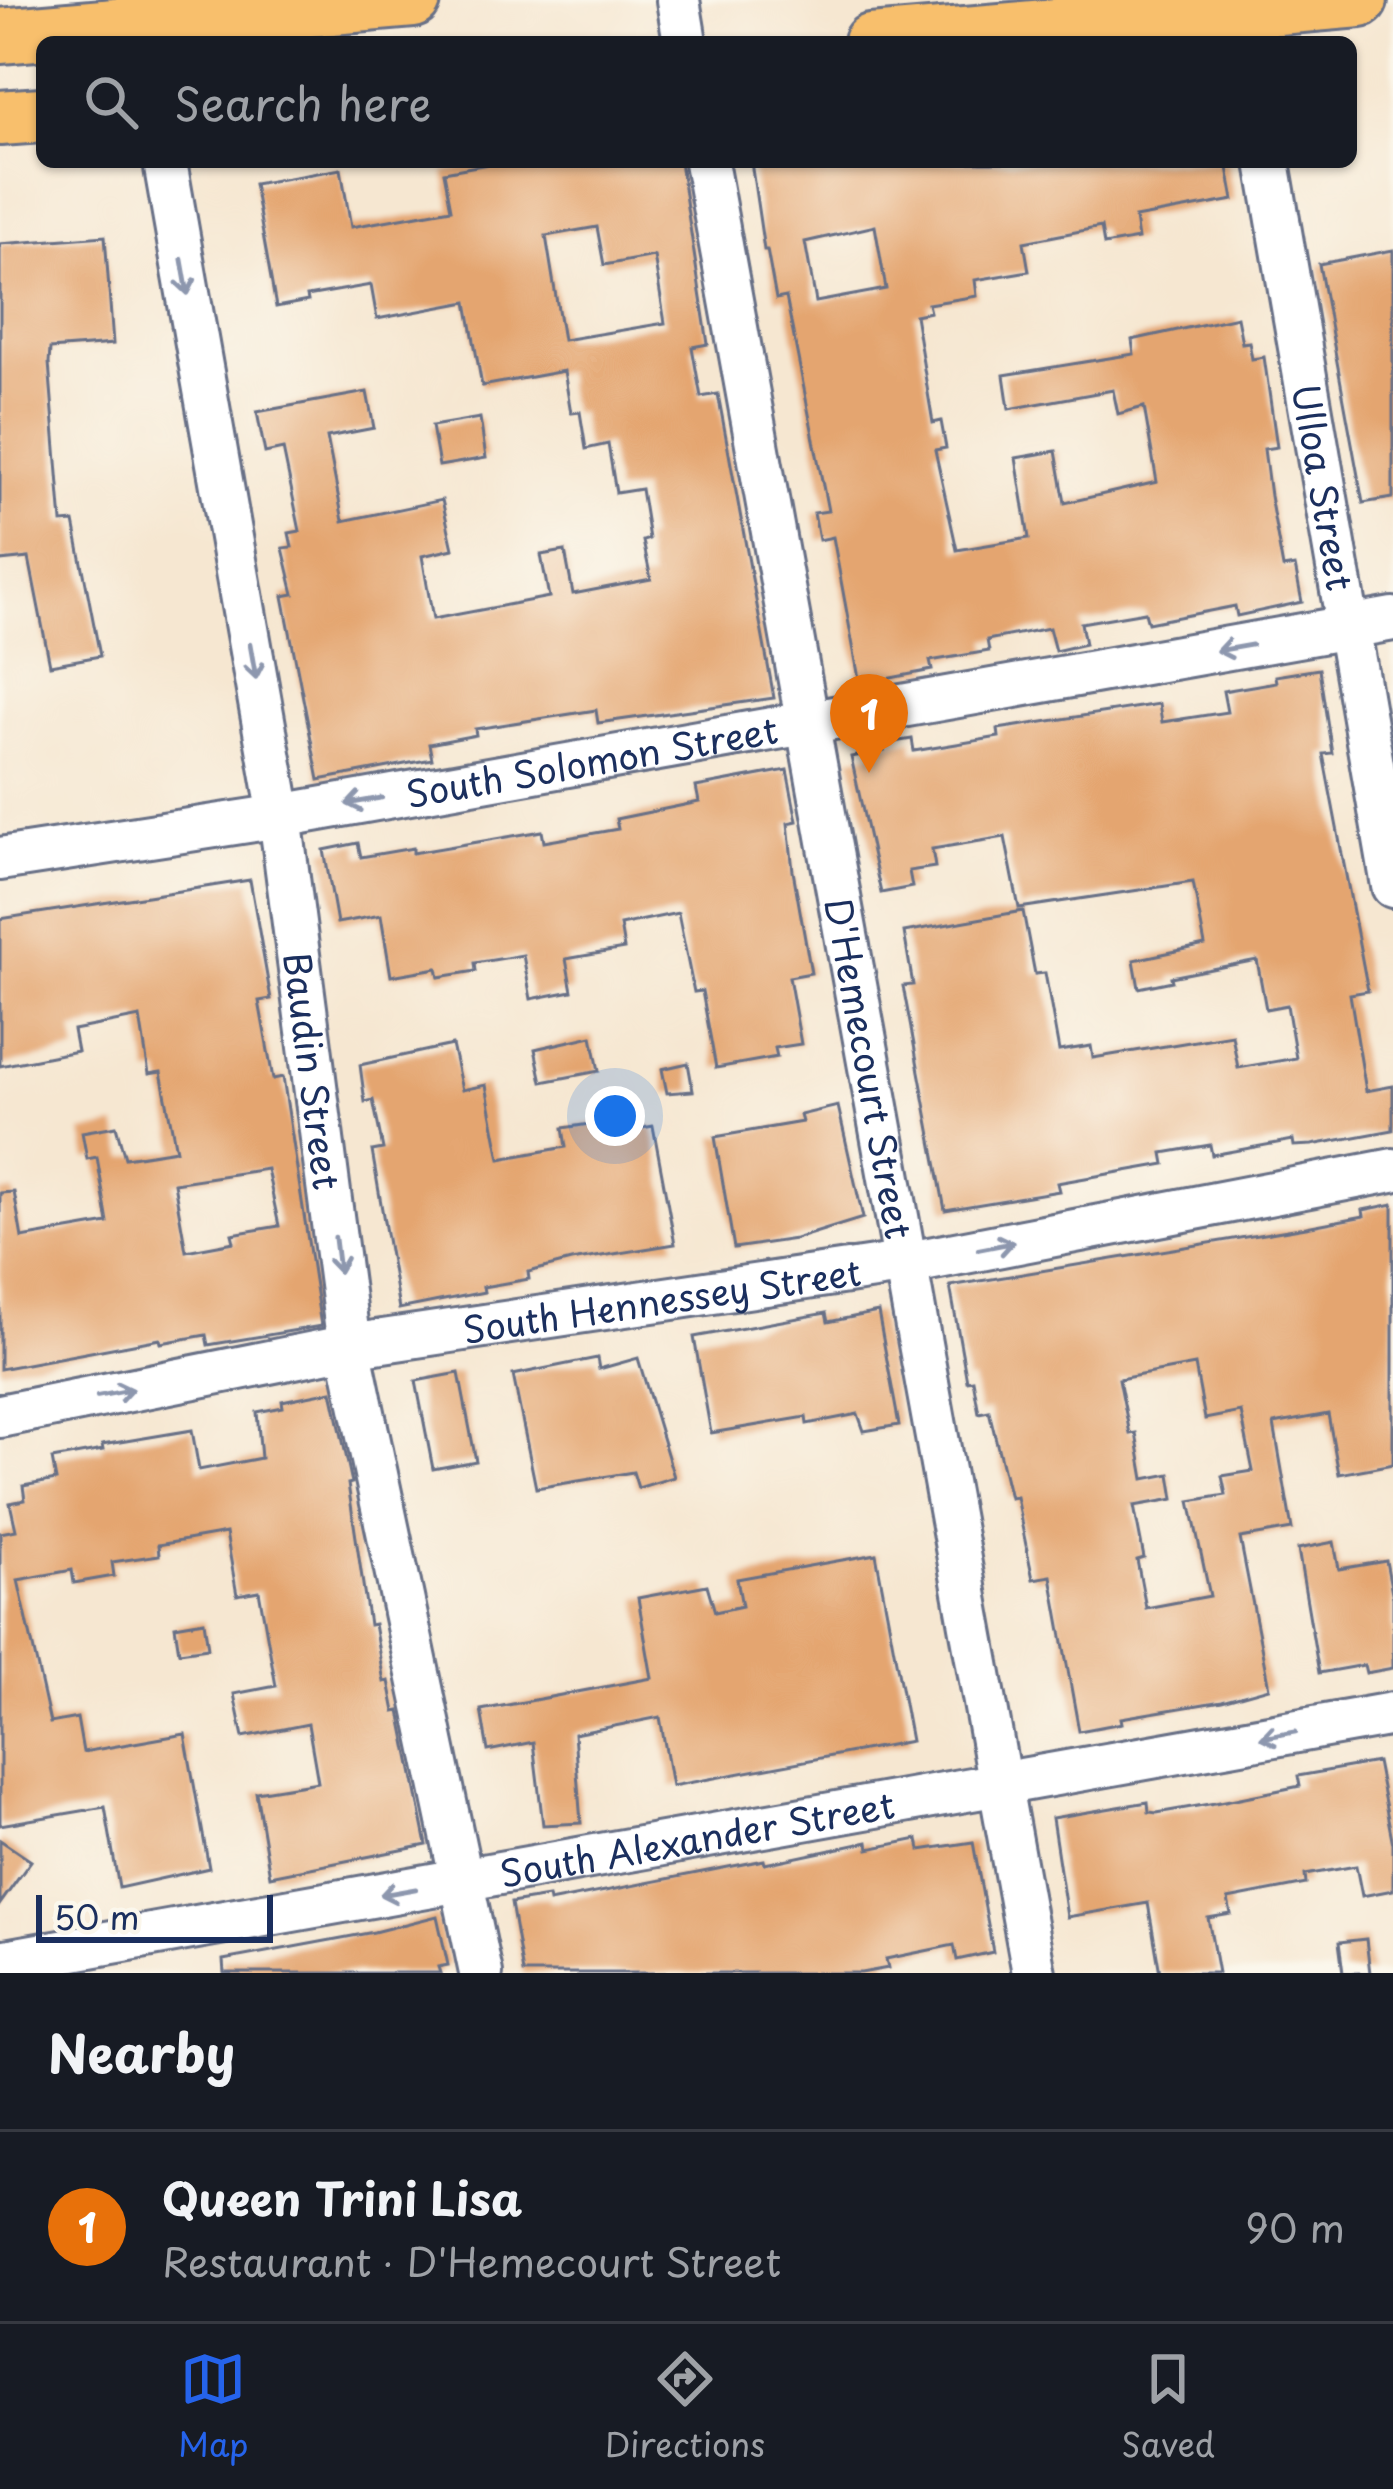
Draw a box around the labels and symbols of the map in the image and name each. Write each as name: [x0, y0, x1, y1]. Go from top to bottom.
one-way arrow: [174, 257, 197, 296]
street label: Ulloa Street: [1280, 380, 1369, 595]
one-way arrow: [1215, 638, 1254, 660]
one-way arrow: [242, 641, 265, 680]
pin: 1: [830, 674, 908, 773]
street label: South Solomon Street: [402, 701, 782, 820]
one-way arrow: [346, 791, 385, 814]
street label: D'Hemecourt Street: [813, 893, 928, 1243]
street label: Baudin Street: [271, 949, 355, 1193]
your location: [585, 1086, 645, 1146]
one-way arrow: [976, 1234, 1015, 1256]
one-way arrow: [327, 1235, 349, 1274]
street label: South Hennessey Street: [459, 1243, 864, 1356]
one-way arrow: [94, 1381, 133, 1403]
one-way arrow: [1259, 1725, 1298, 1747]
street label: South Alexander Street: [495, 1776, 899, 1900]
one-way arrow: [379, 1881, 418, 1904]
scale bar: [36, 1889, 273, 1942]

